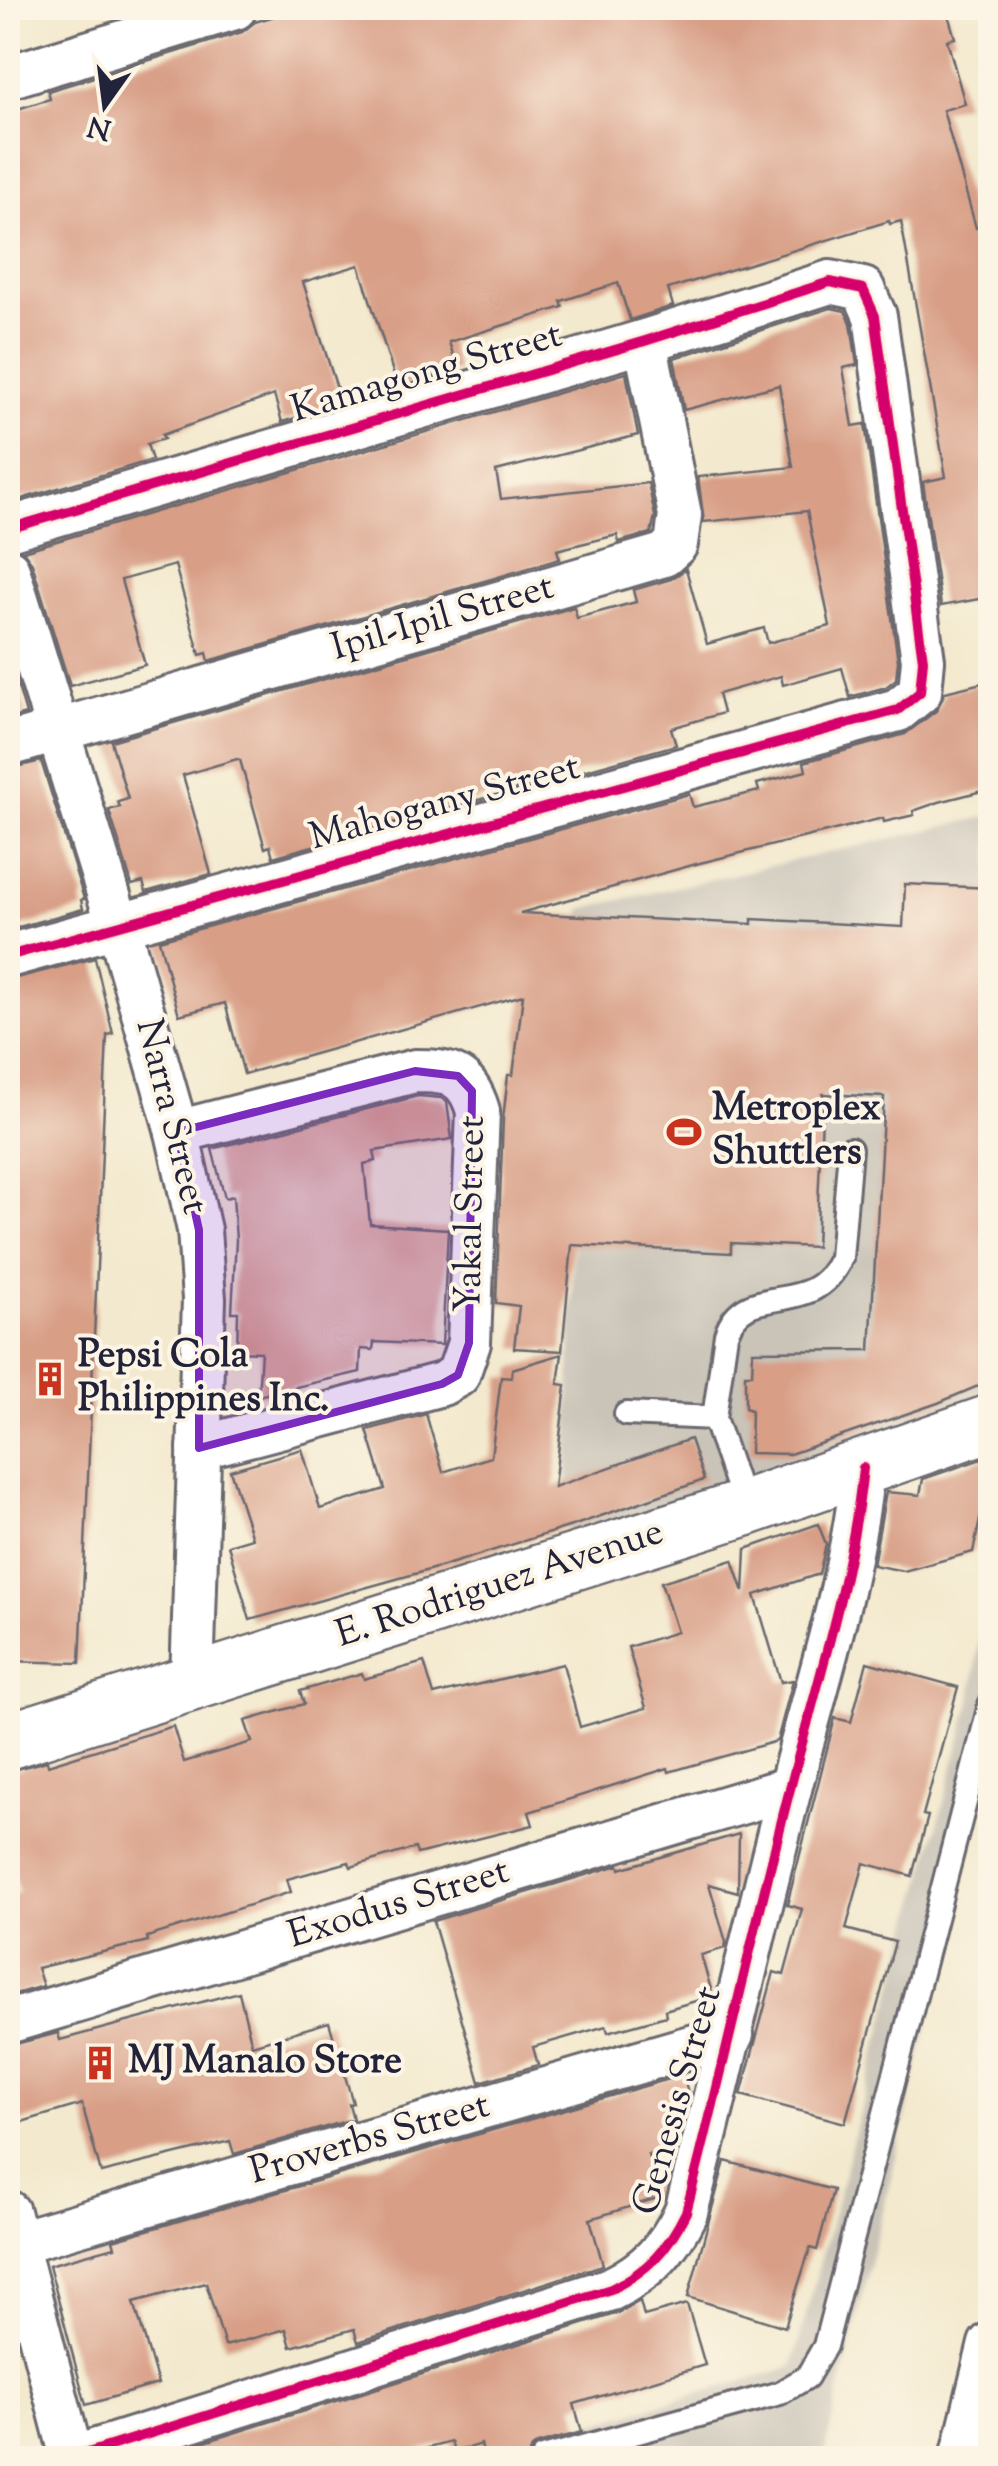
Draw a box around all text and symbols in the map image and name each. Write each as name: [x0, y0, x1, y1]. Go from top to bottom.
north arrow: [55, 55, 155, 155]
text: N: [84, 104, 115, 148]
street label: Kamagong Street: [285, 310, 569, 438]
street label: Ipil-Ipil Street: [326, 562, 560, 676]
street label: Mahogany Street: [304, 742, 586, 866]
street label: Narra Street: [120, 1014, 220, 1220]
place label: Metroplex Shuttlers: [712, 1083, 881, 1181]
sports icon: Metroplex Shuttlers: [665, 1113, 703, 1151]
street label: Yakal Street: [443, 1115, 501, 1313]
place label: Pepsi Cola Philippines Inc.: [78, 1330, 329, 1428]
building icon: Pepsi Cola Philippines Inc.: [31, 1360, 69, 1398]
street label: E. Rodriguez Avenue: [329, 1507, 671, 1663]
street label: Exodus Street: [282, 1846, 516, 1964]
street label: Genesis Street: [621, 1980, 737, 2222]
place label: MJ Manalo Store: [128, 2036, 402, 2090]
building icon: MJ Manalo Store: [81, 2044, 119, 2082]
street label: Proverbs Street: [244, 2080, 496, 2200]

